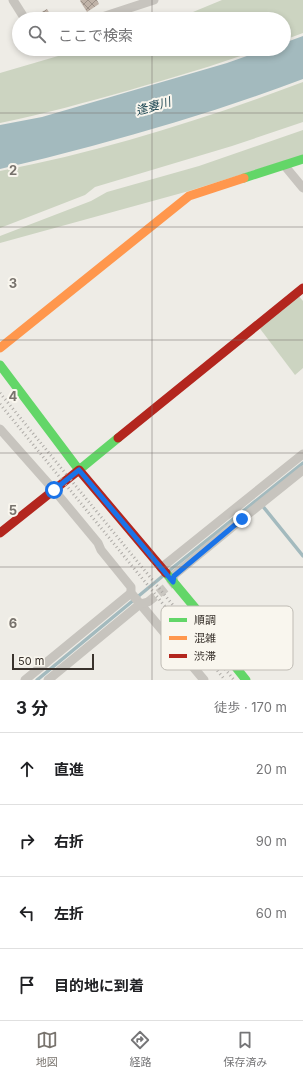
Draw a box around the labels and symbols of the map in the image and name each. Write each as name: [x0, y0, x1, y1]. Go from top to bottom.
water label: 逢妻川: [134, 93, 174, 118]
text: 2: [9, 162, 17, 178]
text: 3: [9, 275, 17, 291]
text: 4: [9, 388, 18, 404]
route start: [45, 481, 63, 499]
text: 5: [9, 502, 17, 518]
route end: [233, 510, 251, 528]
legend: [161, 606, 293, 670]
text: 順調: [194, 613, 216, 627]
text: 6: [9, 615, 17, 631]
text: 混雑: [194, 631, 216, 645]
text: 渋滞: [194, 649, 216, 663]
scale bar: [12, 652, 94, 671]

